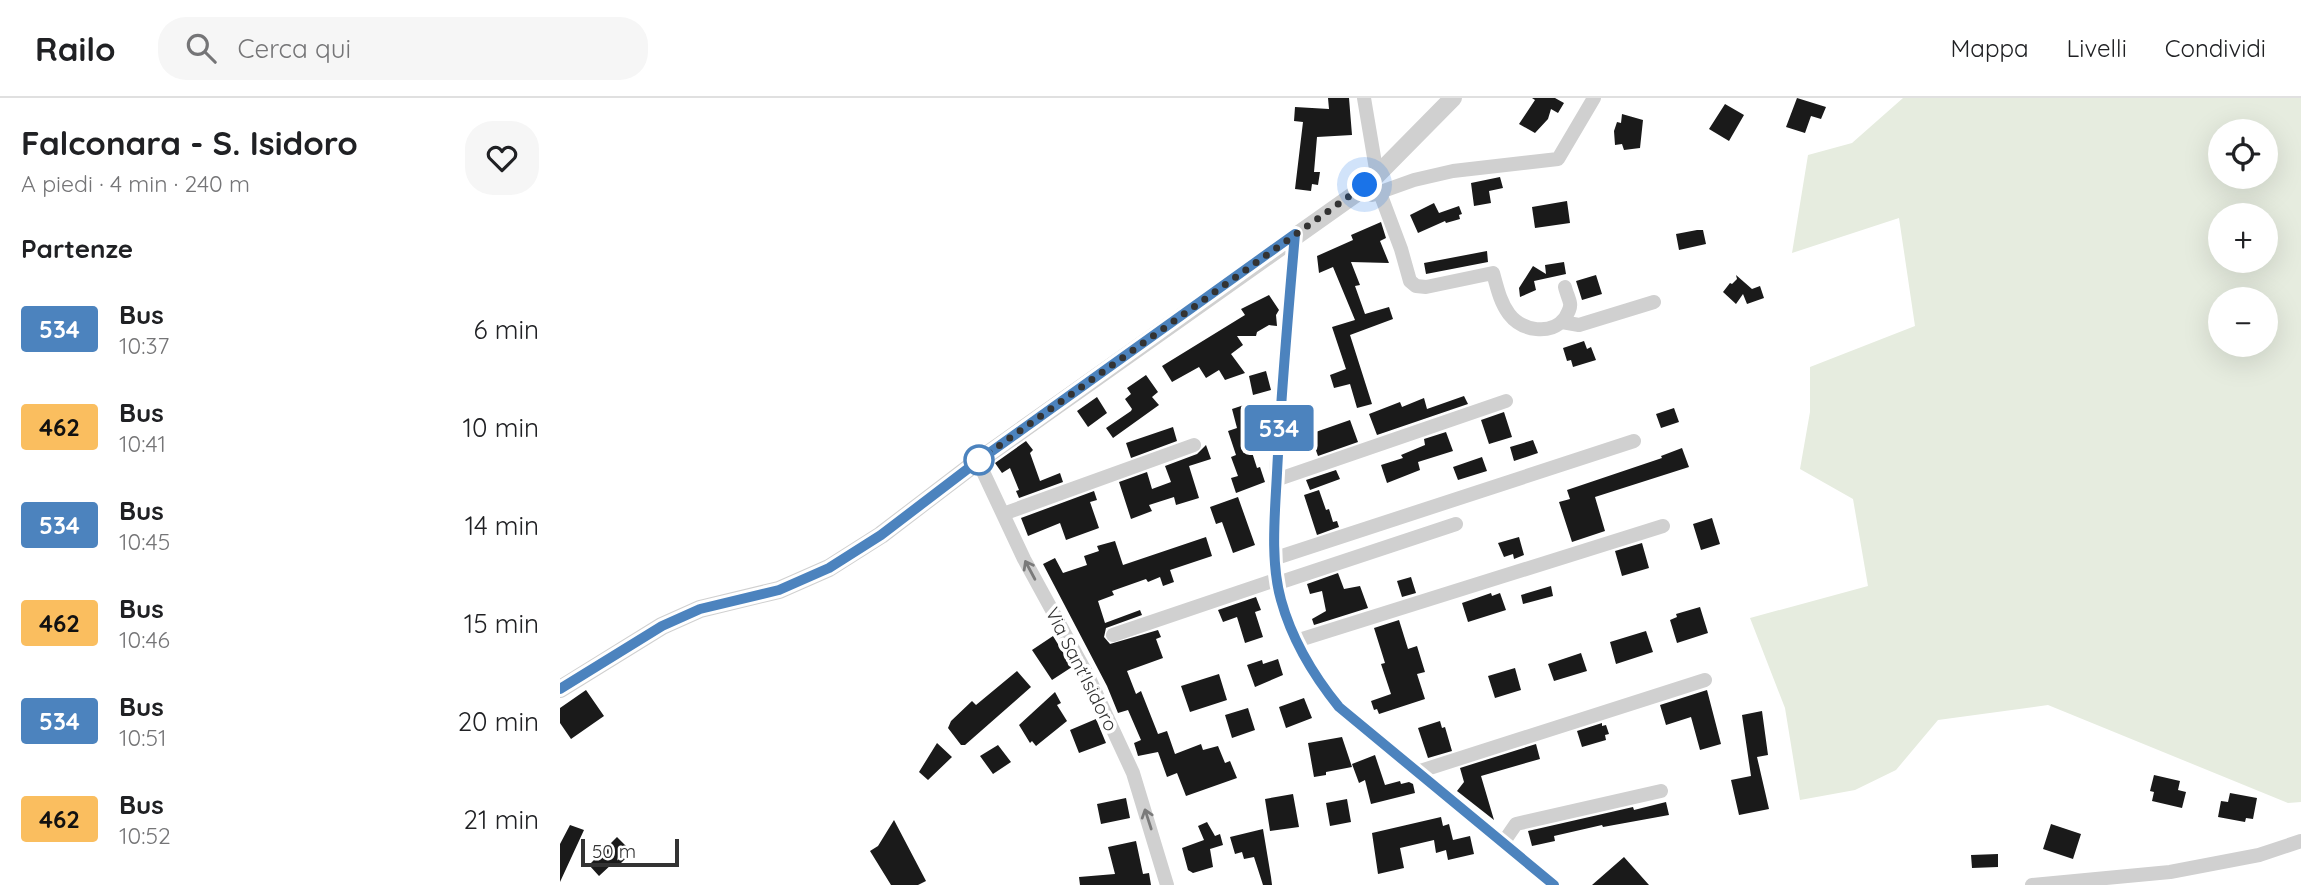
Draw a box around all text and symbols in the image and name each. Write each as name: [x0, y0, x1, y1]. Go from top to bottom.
search box: [158, 17, 648, 80]
text: Railo: [35, 28, 116, 69]
icon: search: [182, 29, 220, 67]
text: Cerca qui: [238, 32, 351, 65]
text: Mappa: [1951, 33, 2029, 63]
text: Livelli: [2067, 33, 2127, 63]
text: Condividi: [2165, 33, 2266, 63]
map controls: [2208, 119, 2278, 357]
button: locate: [2208, 119, 2278, 189]
button: heart: [465, 121, 539, 195]
text: Falconara - S. Isidoro: [21, 122, 358, 163]
your location: [1347, 167, 1382, 202]
text: A piedi · 4 min · 240 m: [21, 169, 250, 198]
button: +: [2208, 203, 2278, 273]
text: Partenze: [21, 232, 133, 265]
button: −: [2208, 287, 2278, 357]
text: Bus: [119, 298, 164, 331]
text: 6 min: [474, 313, 539, 346]
text: 534: [39, 314, 80, 344]
text: 10:37: [119, 331, 169, 360]
text: Bus: [119, 396, 164, 429]
line badge: 534: [1239, 405, 1319, 451]
text: 10 min: [463, 411, 539, 444]
text: 462: [39, 412, 80, 442]
text: 534: [1259, 413, 1299, 443]
text: 10:41: [119, 429, 166, 458]
unlabelled marker: [964, 445, 994, 475]
text: Bus: [119, 494, 164, 527]
text: 14 min: [465, 509, 539, 542]
text: 534: [39, 510, 80, 540]
text: 10:45: [119, 527, 170, 556]
one-way arrow: [1023, 560, 1036, 581]
text: Bus: [119, 592, 164, 625]
street label: Via Sant'Isidoro: [1040, 603, 1124, 735]
text: 15 min: [464, 607, 539, 640]
text: 462: [39, 608, 80, 638]
text: 10:46: [119, 625, 170, 654]
text: Bus: [119, 690, 164, 723]
text: 20 min: [458, 705, 539, 738]
text: 534: [39, 706, 80, 736]
text: 10:51: [119, 723, 167, 752]
text: Bus: [119, 788, 164, 821]
text: 21 min: [464, 803, 539, 836]
text: 462: [39, 804, 80, 834]
one-way arrow: [1141, 809, 1154, 831]
text: 10:52: [119, 821, 171, 850]
scale bar: [581, 836, 679, 868]
text: 50 m: [592, 839, 636, 863]

